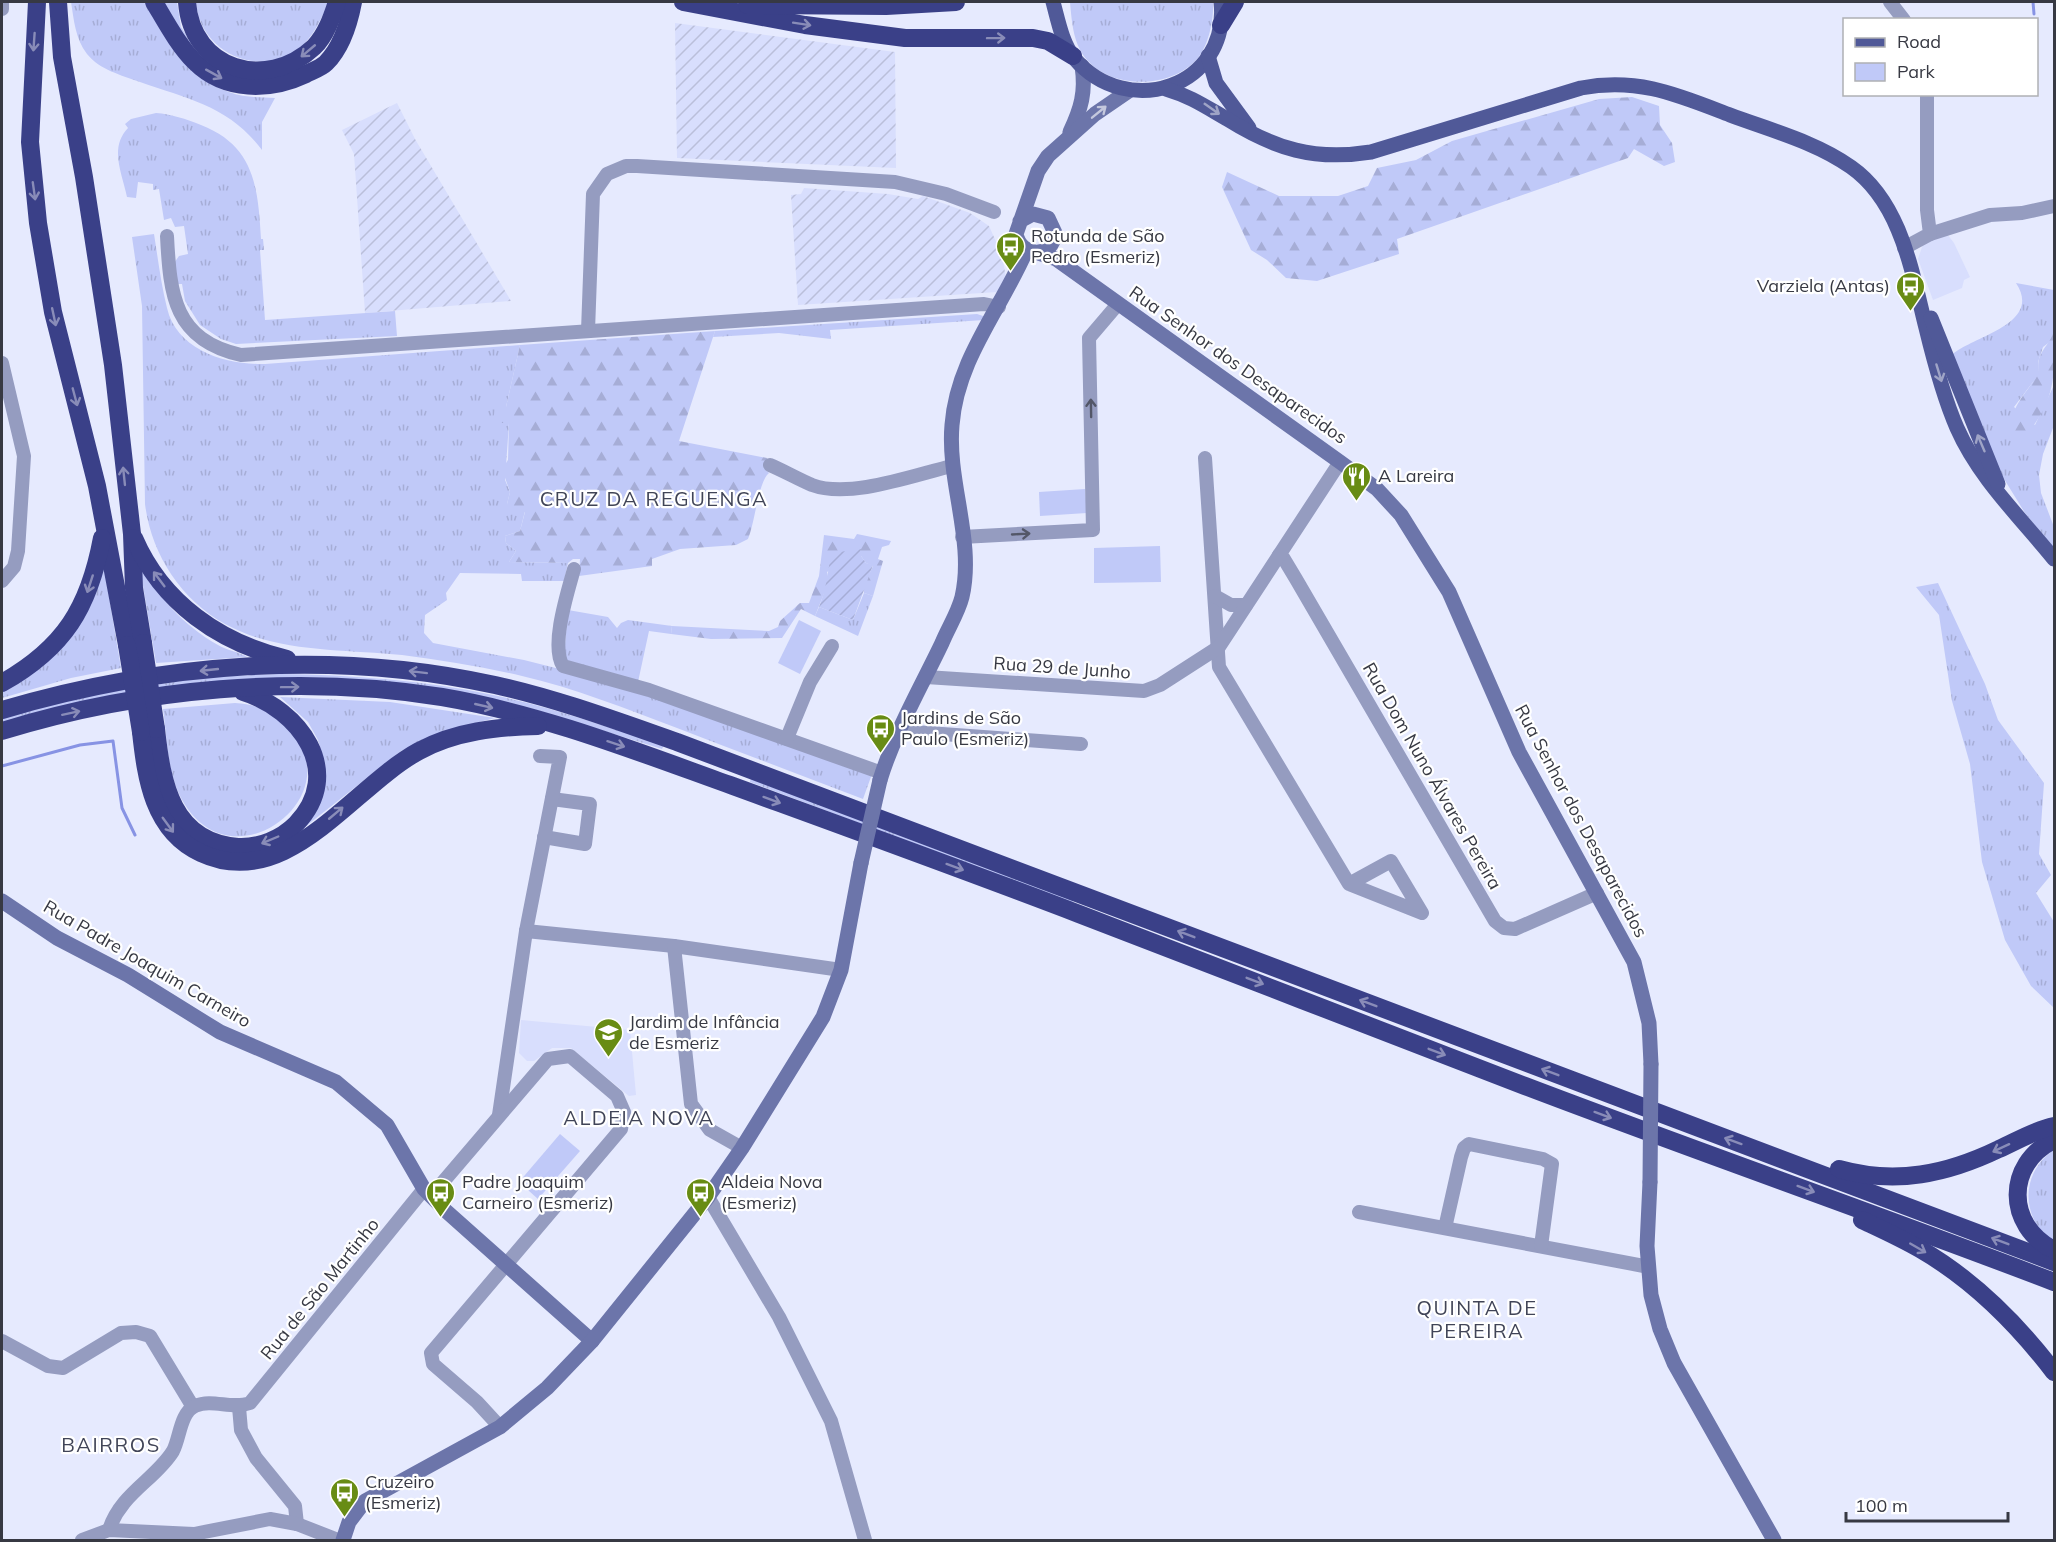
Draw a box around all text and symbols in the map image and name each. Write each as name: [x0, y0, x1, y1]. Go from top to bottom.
legend: [1843, 18, 2038, 96]
one-way arrow: [792, 19, 811, 30]
text: Road: [1897, 30, 1941, 53]
one-way arrow: [29, 32, 40, 52]
one-way arrow: [985, 33, 1005, 44]
one-way arrow: [301, 44, 316, 58]
text: Park: [1897, 60, 1936, 83]
one-way arrow: [205, 68, 222, 80]
one-way arrow: [1203, 103, 1219, 115]
one-way arrow: [1090, 106, 1106, 119]
one-way arrow: [28, 180, 39, 200]
place label: Rotunda de São Pedro (Esmeriz): [1031, 224, 1165, 268]
bus stop icon: Rotunda de São Pedro (Esmeriz): [994, 230, 1026, 272]
bus stop icon: Varziela (Antas): [1895, 270, 1927, 312]
place label: Varziela (Antas): [1757, 274, 1890, 297]
street label: Rua Senhor dos Desaparecidos: [1125, 280, 1352, 449]
one-way arrow: [49, 307, 60, 326]
one-way arrow: [1934, 363, 1945, 382]
one-way arrow: [69, 387, 81, 406]
one-way arrow: [1085, 399, 1096, 419]
one-way arrow: [1975, 435, 1986, 453]
restaurant icon: A Lareira: [1341, 460, 1373, 502]
place label: A Lareira: [1378, 464, 1454, 487]
one-way arrow: [119, 466, 130, 486]
district label: CRUZ DA REGUENGA: [540, 486, 768, 511]
one-way arrow: [1010, 528, 1030, 539]
one-way arrow: [152, 571, 165, 587]
one-way arrow: [84, 575, 95, 593]
street label: Rua 29 de Junho: [993, 651, 1131, 684]
street label: Rua Dom Nuno Álvares Pereira: [1358, 658, 1507, 893]
one-way arrow: [199, 664, 219, 675]
one-way arrow: [408, 666, 428, 677]
one-way arrow: [280, 682, 300, 693]
street label: Rua Senhor dos Desaparecidos: [1510, 700, 1653, 941]
one-way arrow: [474, 701, 493, 712]
place label: Jardins de São Paulo (Esmeriz): [901, 706, 1029, 750]
one-way arrow: [62, 707, 81, 719]
bus stop icon: Jardins de São Paulo (Esmeriz): [864, 712, 896, 754]
one-way arrow: [606, 739, 625, 750]
one-way arrow: [762, 796, 780, 807]
one-way arrow: [328, 806, 343, 820]
one-way arrow: [161, 817, 174, 833]
one-way arrow: [262, 835, 280, 846]
one-way arrow: [945, 862, 964, 873]
street label: Rua Padre Joaquim Carneiro: [39, 895, 255, 1032]
one-way arrow: [1177, 927, 1196, 938]
one-way arrow: [1245, 976, 1264, 987]
one-way arrow: [1359, 997, 1378, 1008]
place label: Jardim de Infância de Esmeriz: [629, 1010, 780, 1054]
school or university icon: Jardim de Infância de Esmeriz: [592, 1016, 624, 1058]
one-way arrow: [1427, 1047, 1445, 1058]
one-way arrow: [1541, 1066, 1560, 1077]
district label: ALDEIA NOVA: [563, 1105, 715, 1130]
one-way arrow: [1594, 1110, 1612, 1121]
one-way arrow: [1724, 1135, 1743, 1146]
one-way arrow: [1992, 1143, 2010, 1155]
place label: Padre Joaquim Carneiro (Esmeriz): [462, 1170, 614, 1214]
place label: Aldeia Nova (Esmeriz): [721, 1170, 823, 1214]
bus stop icon: Padre Joaquim Carneiro (Esmeriz): [425, 1176, 457, 1218]
bus stop icon: Aldeia Nova (Esmeriz): [684, 1176, 716, 1218]
one-way arrow: [1797, 1184, 1815, 1195]
street label: Rua de São Martinho: [255, 1213, 384, 1364]
one-way arrow: [1991, 1234, 2010, 1245]
one-way arrow: [1909, 1243, 1926, 1255]
district label: QUINTA DE PEREIRA: [1417, 1295, 1537, 1343]
district label: BAIRROS: [61, 1432, 161, 1457]
place label: Cruzeiro (Esmeriz): [365, 1470, 442, 1514]
bus stop icon: Cruzeiro (Esmeriz): [328, 1476, 360, 1518]
scale bar: [1846, 1485, 2008, 1523]
text: 100 m: [1855, 1494, 1908, 1517]

